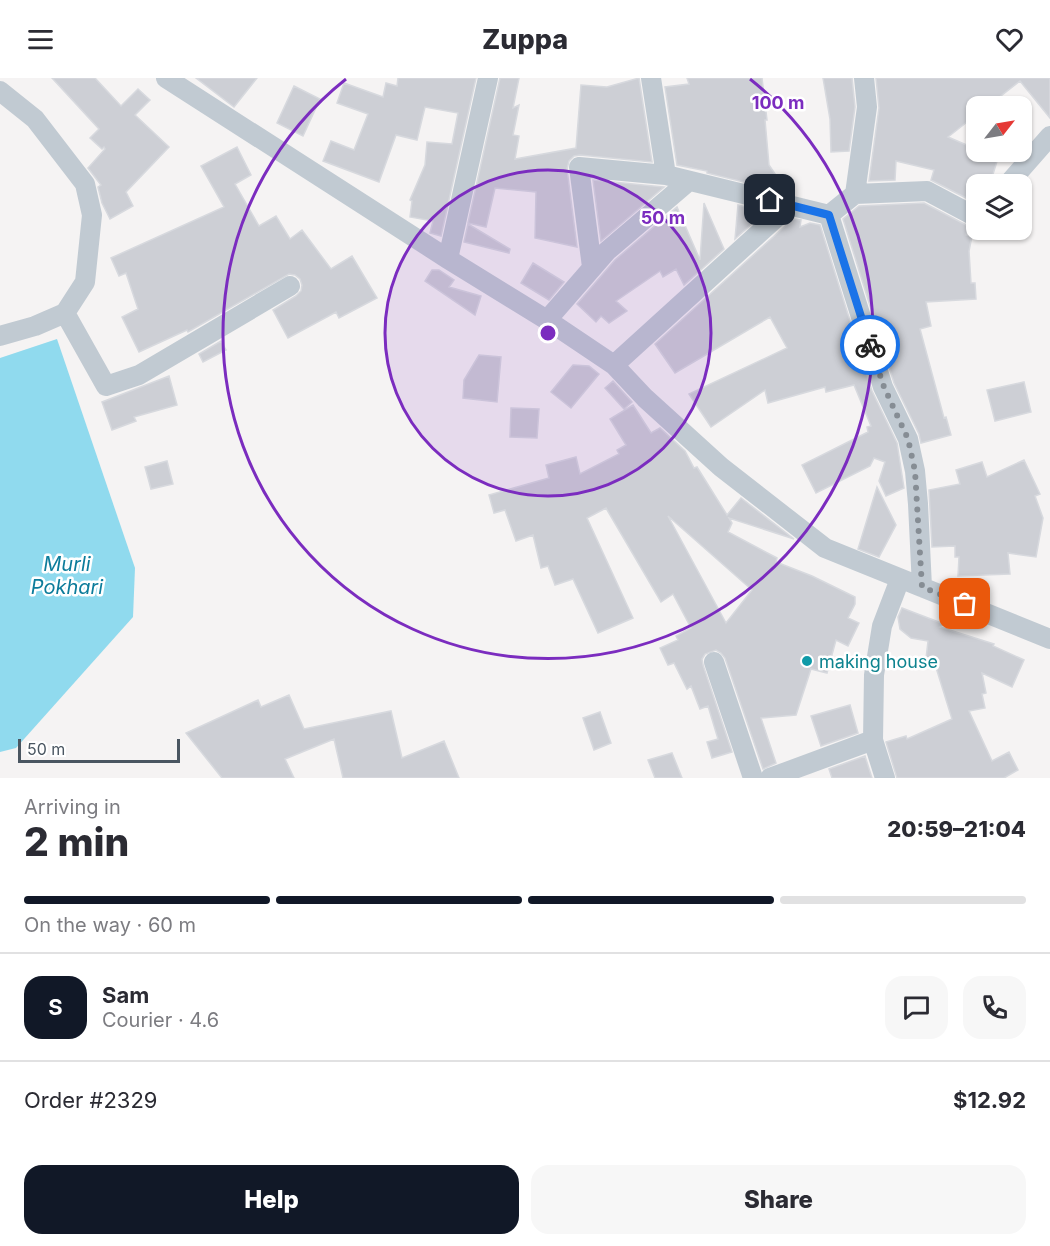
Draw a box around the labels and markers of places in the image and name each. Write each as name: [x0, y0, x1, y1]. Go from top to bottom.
pin: [744, 174, 795, 225]
centre of rings: [538, 323, 558, 343]
pin: [939, 578, 990, 629]
place label: making house: [819, 651, 938, 672]
marker: making house: [800, 654, 814, 668]

